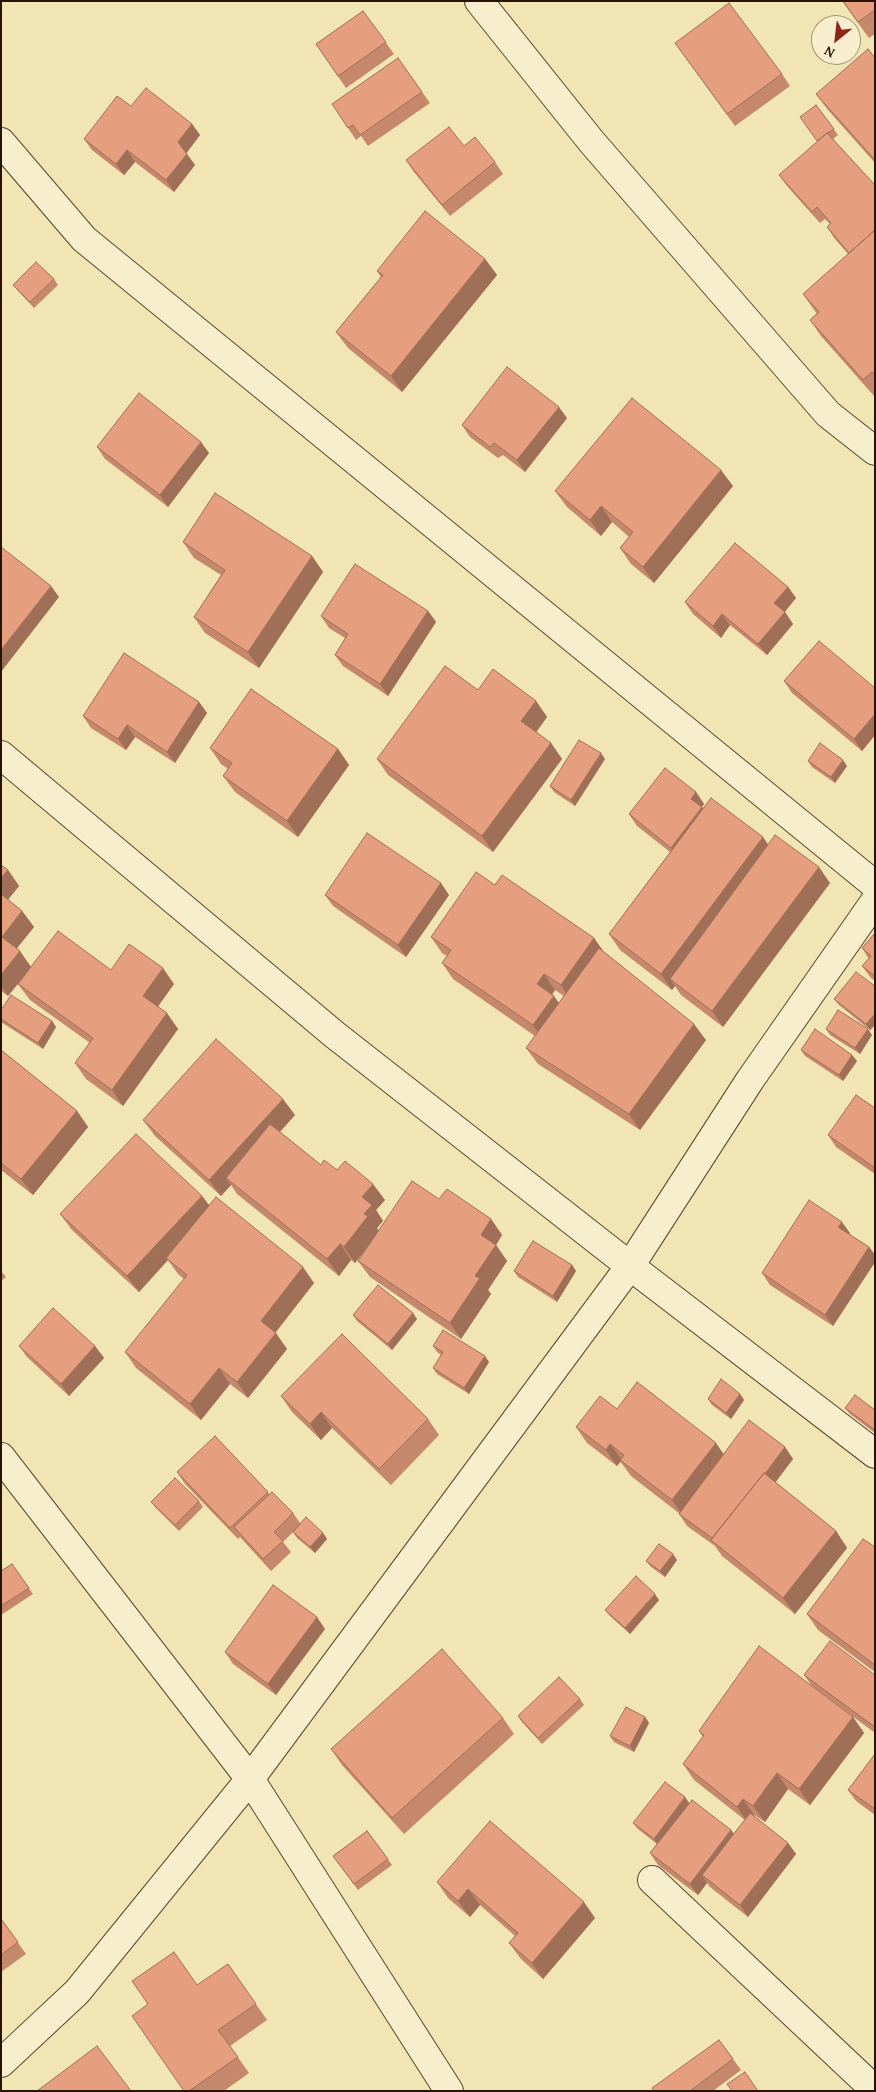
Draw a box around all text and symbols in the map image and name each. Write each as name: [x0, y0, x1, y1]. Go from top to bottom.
north arrow: [811, 15, 861, 65]
text: N: [820, 41, 838, 63]

